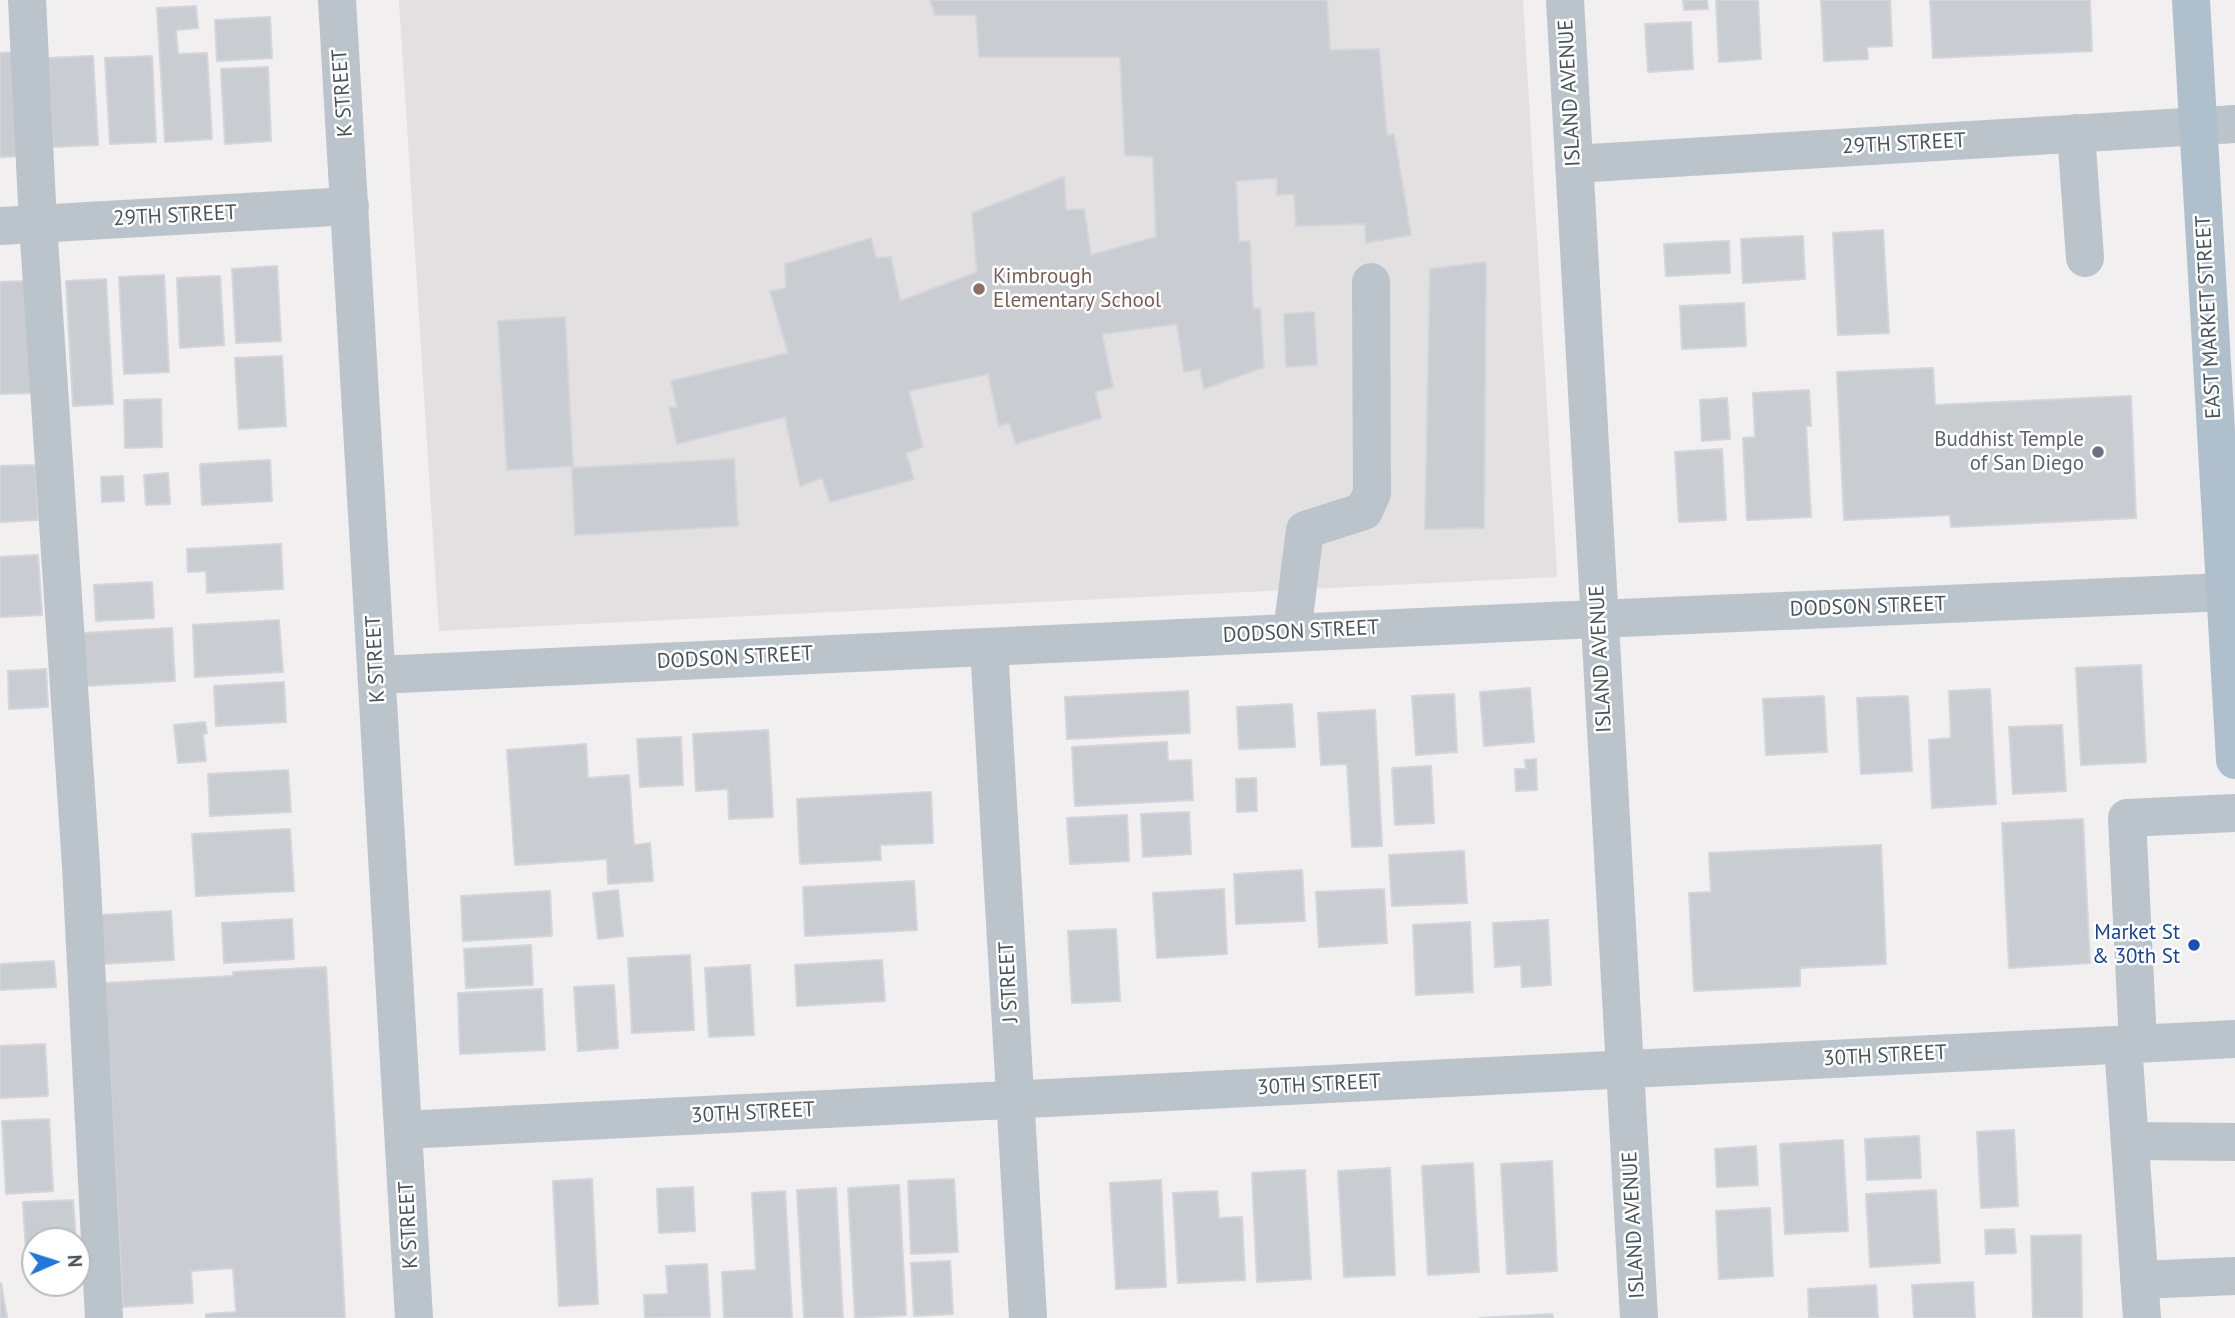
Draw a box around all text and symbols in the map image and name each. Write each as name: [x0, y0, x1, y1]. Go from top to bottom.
street label: ISLAND AVENUE: [1554, 19, 1586, 167]
street label: K STREET: [327, 48, 359, 138]
street label: 29TH STREET: [1842, 128, 1966, 160]
street label: 29TH STREET: [113, 200, 237, 232]
street label: EAST MARKET STREET: [2191, 214, 2227, 420]
place label: Kimbrough Elementary School: [993, 264, 1161, 314]
marker: Kimbrough Elementary School: [971, 281, 987, 297]
place label: Buddhist Temple of San Diego: [1934, 427, 2084, 477]
marker: Buddhist Temple of San Diego: [2090, 444, 2106, 460]
street label: ISLAND AVENUE: [1585, 585, 1617, 733]
street label: DODSON STREET: [1789, 592, 1947, 622]
street label: K STREET: [361, 614, 391, 704]
street label: DODSON STREET: [1222, 615, 1380, 649]
street label: DODSON STREET: [656, 641, 814, 675]
place label: Market St & 30th St: [2092, 920, 2180, 970]
marker: Market St & 30th St: [2186, 937, 2202, 953]
street label: J STREET: [994, 941, 1024, 1023]
street label: 30TH STREET: [1823, 1040, 1947, 1072]
street label: 30TH STREET: [1257, 1069, 1381, 1101]
street label: 30TH STREET: [691, 1097, 815, 1129]
street label: ISLAND AVENUE: [1618, 1151, 1650, 1299]
street label: K STREET: [394, 1180, 424, 1270]
north arrow: [21, 1227, 91, 1297]
text: N: [63, 1254, 87, 1268]

